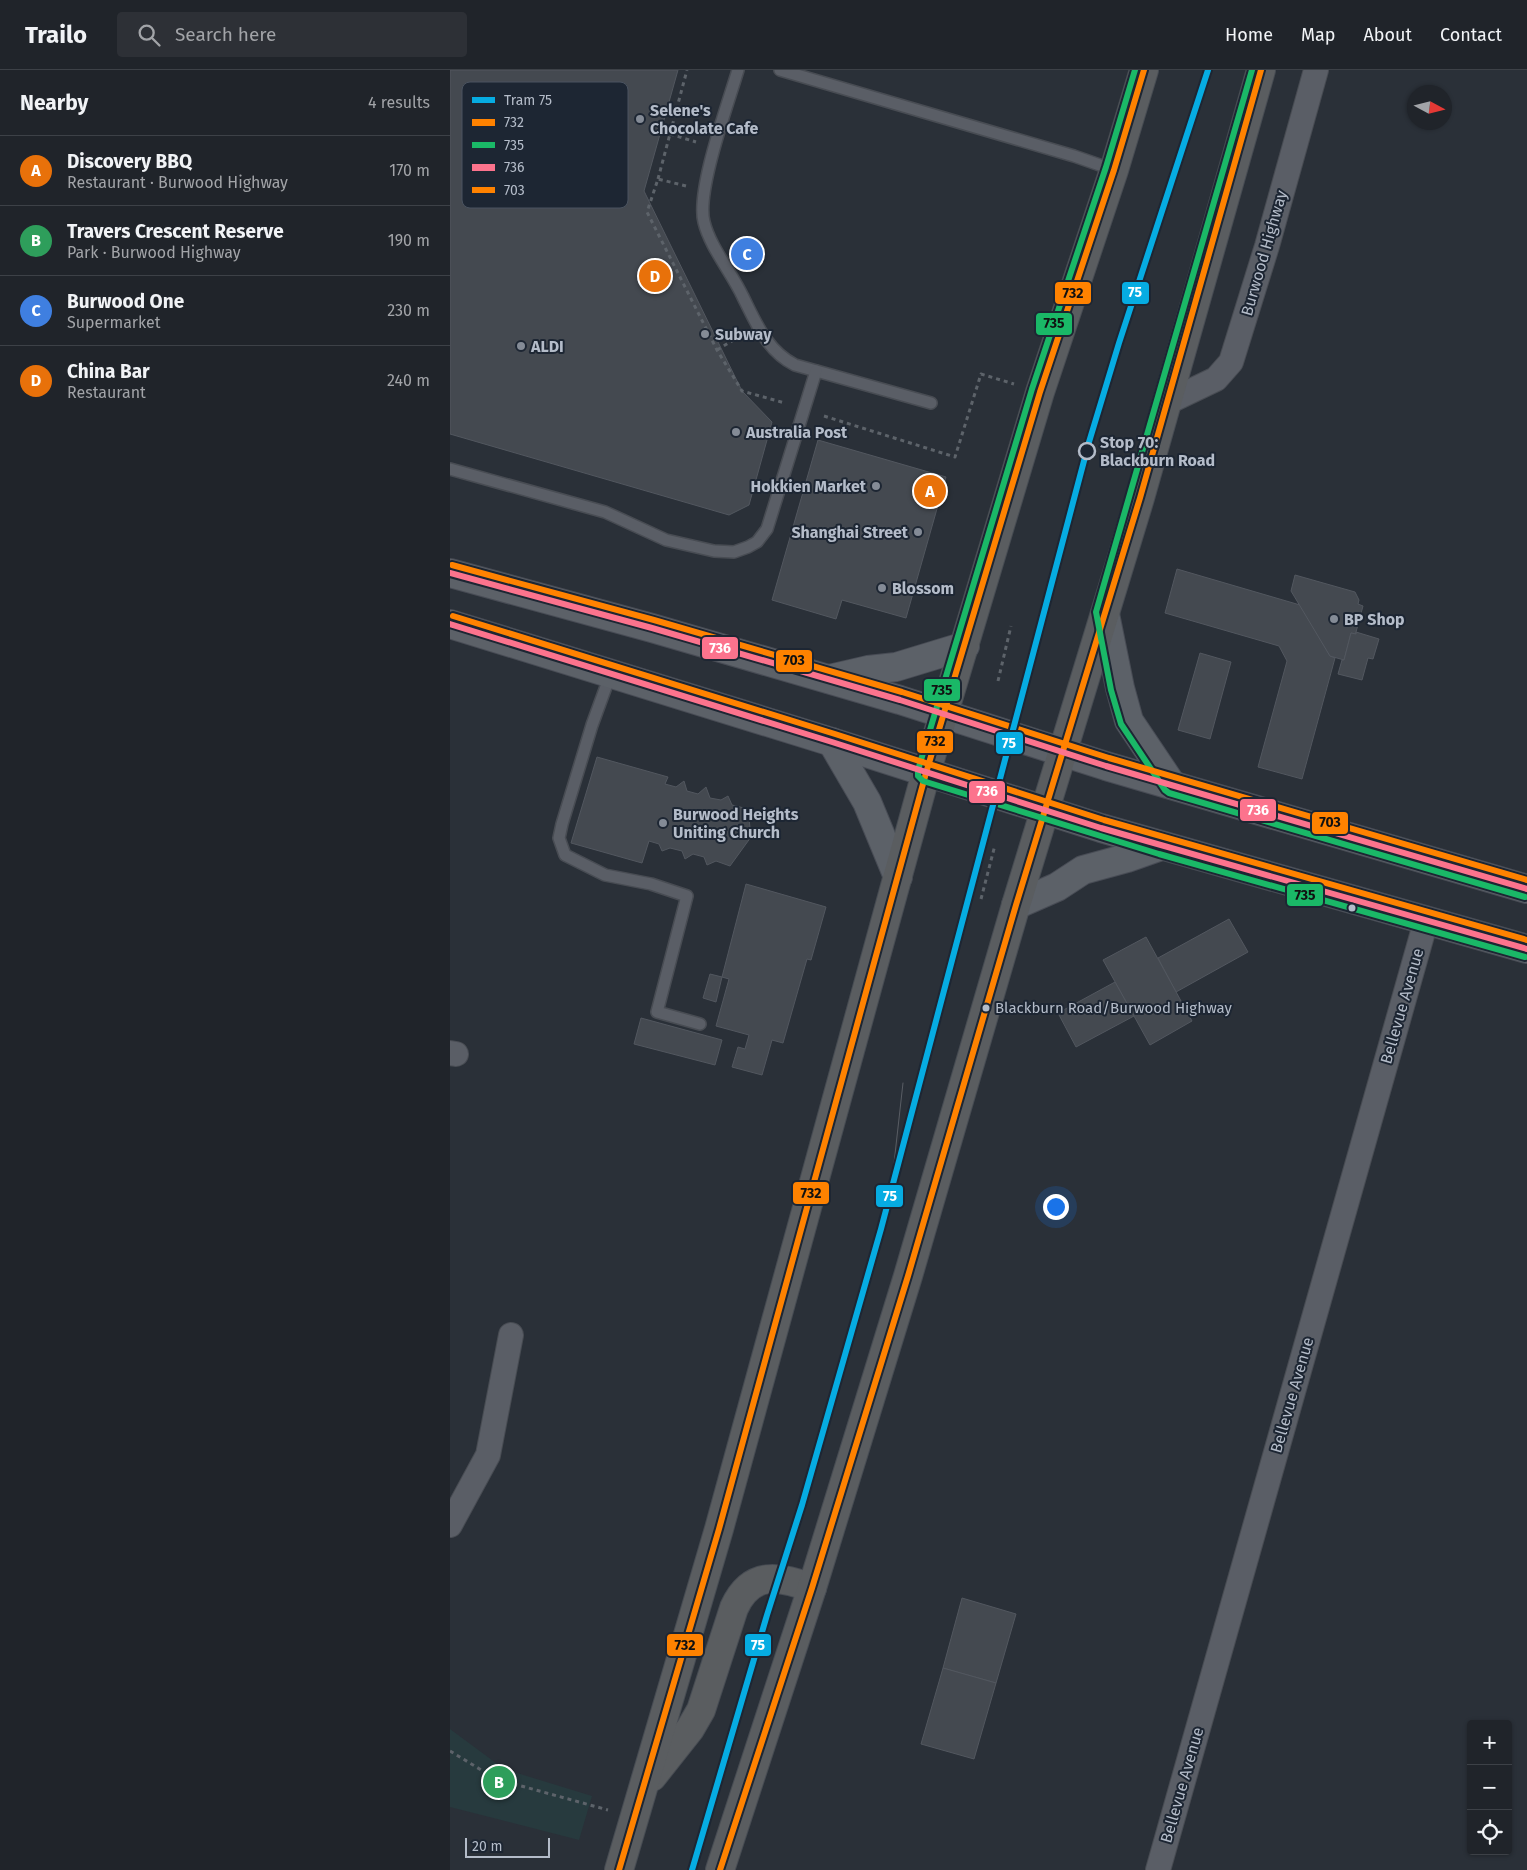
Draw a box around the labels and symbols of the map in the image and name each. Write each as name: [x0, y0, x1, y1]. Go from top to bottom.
legend: [462, 82, 628, 208]
north arrow: [1407, 85, 1452, 130]
text: Tram 75: [504, 92, 552, 109]
place label: Selene's Chocolate Cafe: [650, 101, 759, 138]
marker: Selene's Chocolate Cafe: [634, 113, 646, 125]
text: 732: [504, 114, 524, 131]
text: 735: [504, 137, 524, 154]
text: 736: [504, 159, 525, 176]
text: 703: [504, 182, 525, 199]
street label: Burwood Highway: [1237, 188, 1291, 318]
pin: C: [731, 235, 763, 273]
pin: D: [639, 257, 671, 295]
line badge: 732: [1054, 281, 1092, 305]
line badge: 75: [1121, 281, 1150, 305]
text: 75: [1128, 284, 1142, 301]
text: 732: [1063, 285, 1083, 302]
line badge: 735: [1035, 312, 1073, 336]
text: 735: [1043, 315, 1065, 332]
place label: Subway: [715, 325, 772, 344]
marker: Subway: [699, 328, 711, 340]
place label: ALDI: [530, 337, 564, 356]
marker: ALDI: [515, 340, 527, 352]
place label: Australia Post: [745, 423, 848, 442]
marker: Australia Post: [730, 426, 742, 438]
place label: Stop 70: Blackburn Road: [1100, 433, 1215, 470]
marker: Stop 70: Blackburn Road: [1078, 442, 1096, 460]
pin: A: [914, 472, 946, 510]
place label: Hokkien Market: [751, 477, 867, 496]
marker: Hokkien Market: [870, 480, 882, 492]
place label: Shanghai Street: [791, 523, 909, 542]
marker: Shanghai Street: [912, 526, 924, 538]
place label: Blossom: [892, 579, 954, 598]
marker: Blossom: [876, 582, 888, 594]
place label: BP Shop: [1344, 610, 1405, 629]
marker: BP Shop: [1328, 613, 1340, 625]
line badge: 736: [701, 636, 739, 660]
text: 736: [709, 640, 731, 657]
line badge: 703: [775, 649, 813, 673]
text: 703: [783, 652, 805, 669]
line badge: 735: [923, 678, 961, 702]
text: 735: [931, 682, 953, 699]
line badge: 732: [916, 730, 954, 754]
line badge: 75: [995, 731, 1024, 755]
text: 732: [925, 733, 945, 750]
text: 75: [1002, 735, 1016, 752]
line badge: 736: [968, 780, 1006, 804]
text: 736: [976, 783, 998, 800]
line badge: 736: [1239, 798, 1277, 822]
text: 736: [1247, 802, 1269, 819]
place label: Burwood Heights Uniting Church: [673, 805, 799, 842]
line badge: 703: [1311, 811, 1349, 835]
text: 703: [1319, 814, 1341, 831]
marker: Burwood Heights Uniting Church: [657, 817, 669, 829]
line badge: 735: [1286, 883, 1324, 907]
text: 735: [1294, 887, 1316, 904]
unlabelled marker: [1347, 903, 1357, 913]
street label: Bellevue Avenue: [1376, 946, 1428, 1066]
place label: Blackburn Road/Burwood Highway: [995, 999, 1232, 1017]
marker: Blackburn Road/Burwood Highway: [981, 1003, 991, 1013]
line badge: 732: [792, 1181, 830, 1205]
line badge: 75: [875, 1184, 904, 1208]
text: 732: [801, 1185, 821, 1202]
text: 75: [883, 1188, 897, 1205]
your location: [1043, 1194, 1069, 1220]
street label: Bellevue Avenue: [1266, 1335, 1318, 1455]
line badge: 732: [666, 1633, 704, 1657]
line badge: 75: [744, 1633, 772, 1657]
text: 732: [675, 1637, 695, 1654]
text: 75: [751, 1637, 765, 1654]
street label: Bellevue Avenue: [1156, 1725, 1208, 1845]
pin: B: [483, 1763, 515, 1801]
scale bar: [465, 1835, 550, 1858]

